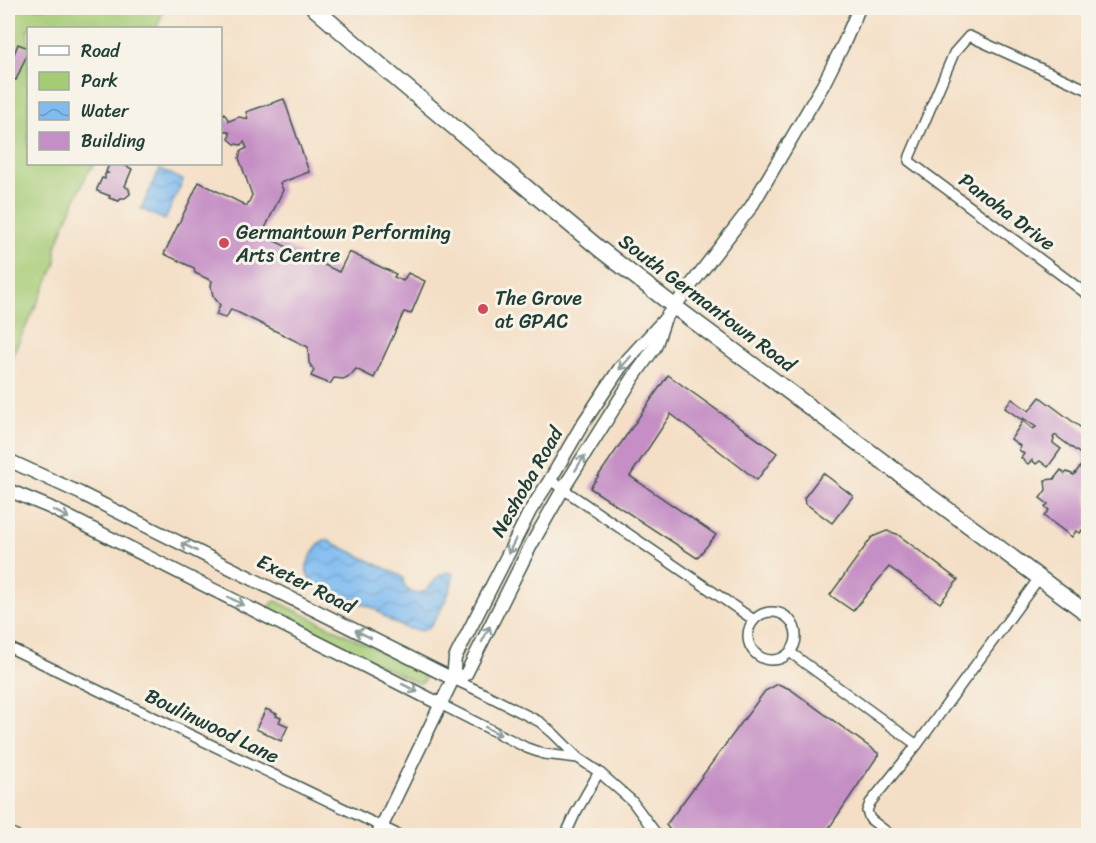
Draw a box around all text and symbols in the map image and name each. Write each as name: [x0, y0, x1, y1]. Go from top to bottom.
legend: [27, 27, 222, 165]
text: Road: [81, 35, 121, 67]
text: Park: [81, 65, 118, 97]
text: Water: [81, 95, 130, 127]
text: Building: [81, 125, 145, 157]
street label: Panoha Drive: [951, 164, 1063, 260]
place label: Germantown Performing Arts Centre: [235, 215, 451, 273]
street label: South Germantown Road: [611, 224, 805, 383]
marker: Germantown Performing Arts Centre: [217, 236, 231, 250]
place label: The Grove at GPAC: [495, 281, 582, 339]
marker: The Grove at GPAC: [476, 302, 490, 316]
one-way arrow: [618, 355, 632, 370]
street label: Neshoba Road: [481, 419, 574, 544]
one-way arrow: [573, 455, 586, 472]
one-way arrow: [52, 508, 70, 520]
one-way arrow: [506, 537, 517, 555]
one-way arrow: [181, 541, 198, 553]
street label: Exeter Road: [251, 544, 363, 624]
one-way arrow: [226, 595, 244, 607]
one-way arrow: [481, 626, 492, 644]
one-way arrow: [355, 628, 373, 640]
street label: Boulinwood Lane: [139, 678, 285, 774]
one-way arrow: [400, 683, 418, 695]
one-way arrow: [483, 725, 501, 737]

